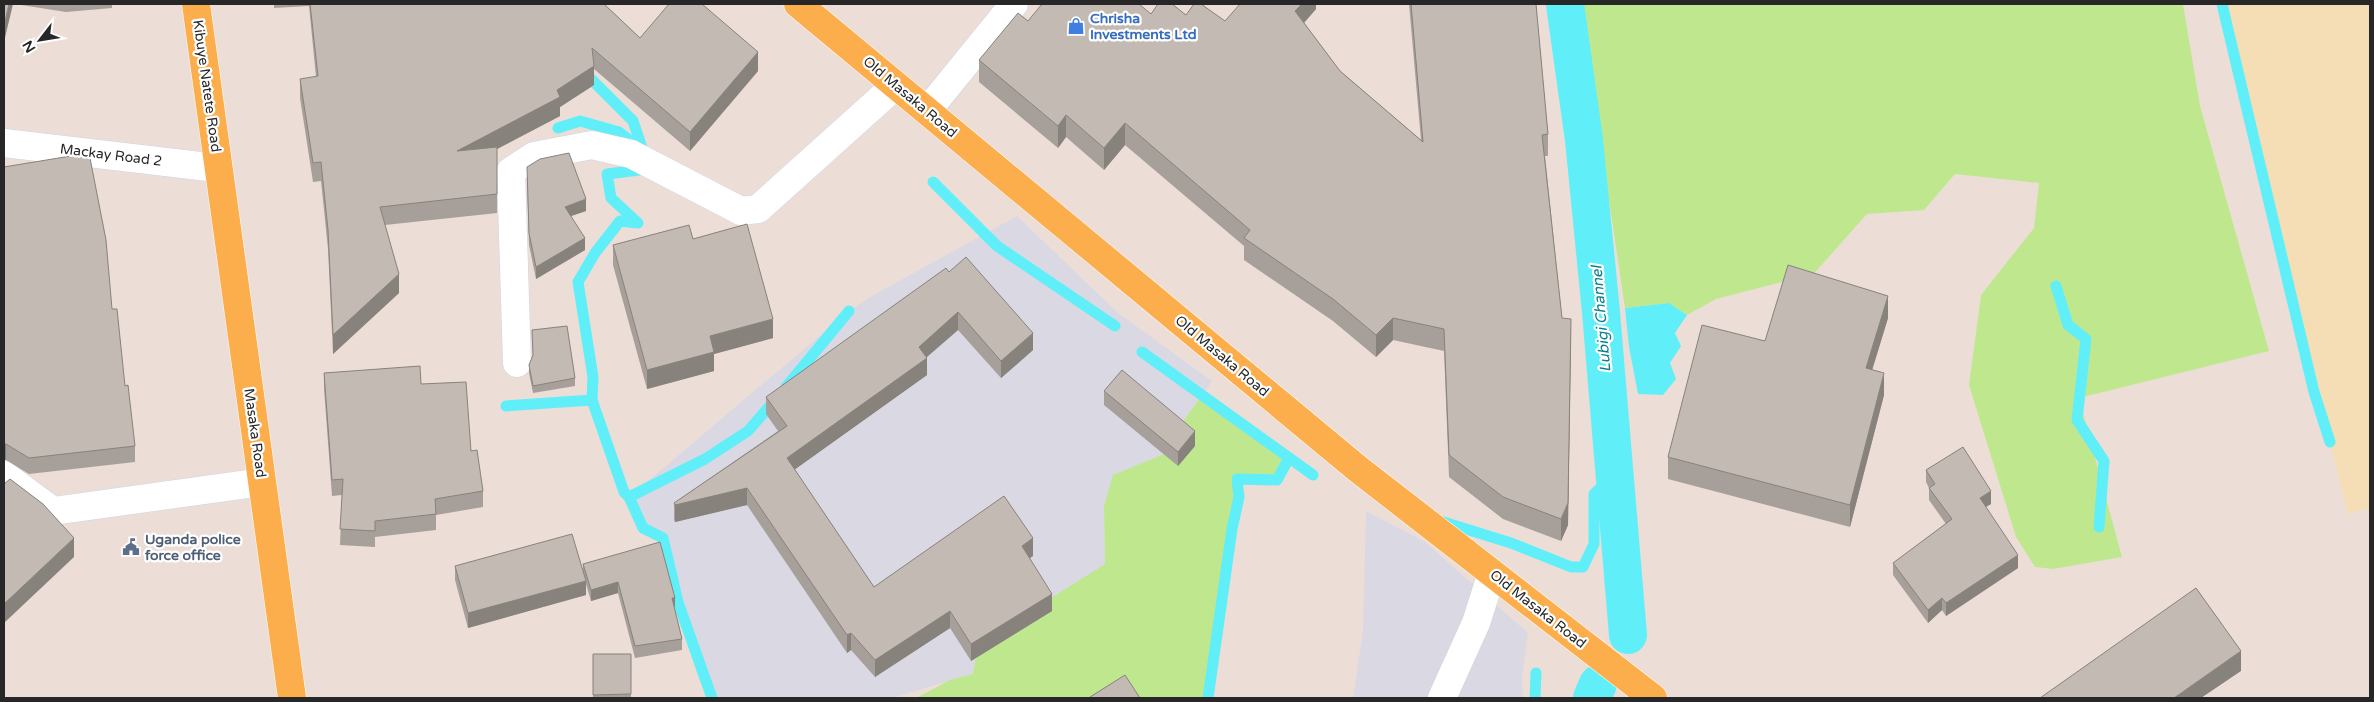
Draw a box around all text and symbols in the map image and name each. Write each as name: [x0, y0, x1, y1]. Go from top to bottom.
place label: Chrisha Investments Ltd: [1090, 10, 1197, 43]
north arrow: [15, 15, 65, 65]
shop icon: Chrisha Investments Ltd: [1066, 16, 1086, 36]
street label: Kibuye Natete Road: [189, 19, 225, 153]
text: N: [19, 37, 39, 56]
street label: Old Masaka Road: [860, 53, 960, 141]
street label: Mackay Road 2: [59, 140, 163, 170]
water label: Lubigi Channel: [1587, 263, 1615, 373]
street label: Old Masaka Road: [1172, 312, 1272, 400]
street label: Masaka Road: [240, 387, 270, 479]
place label: Uganda police force office: [144, 531, 241, 564]
public building icon: Uganda police force office: [121, 537, 141, 557]
street label: Old Masaka Road: [1487, 566, 1589, 652]

